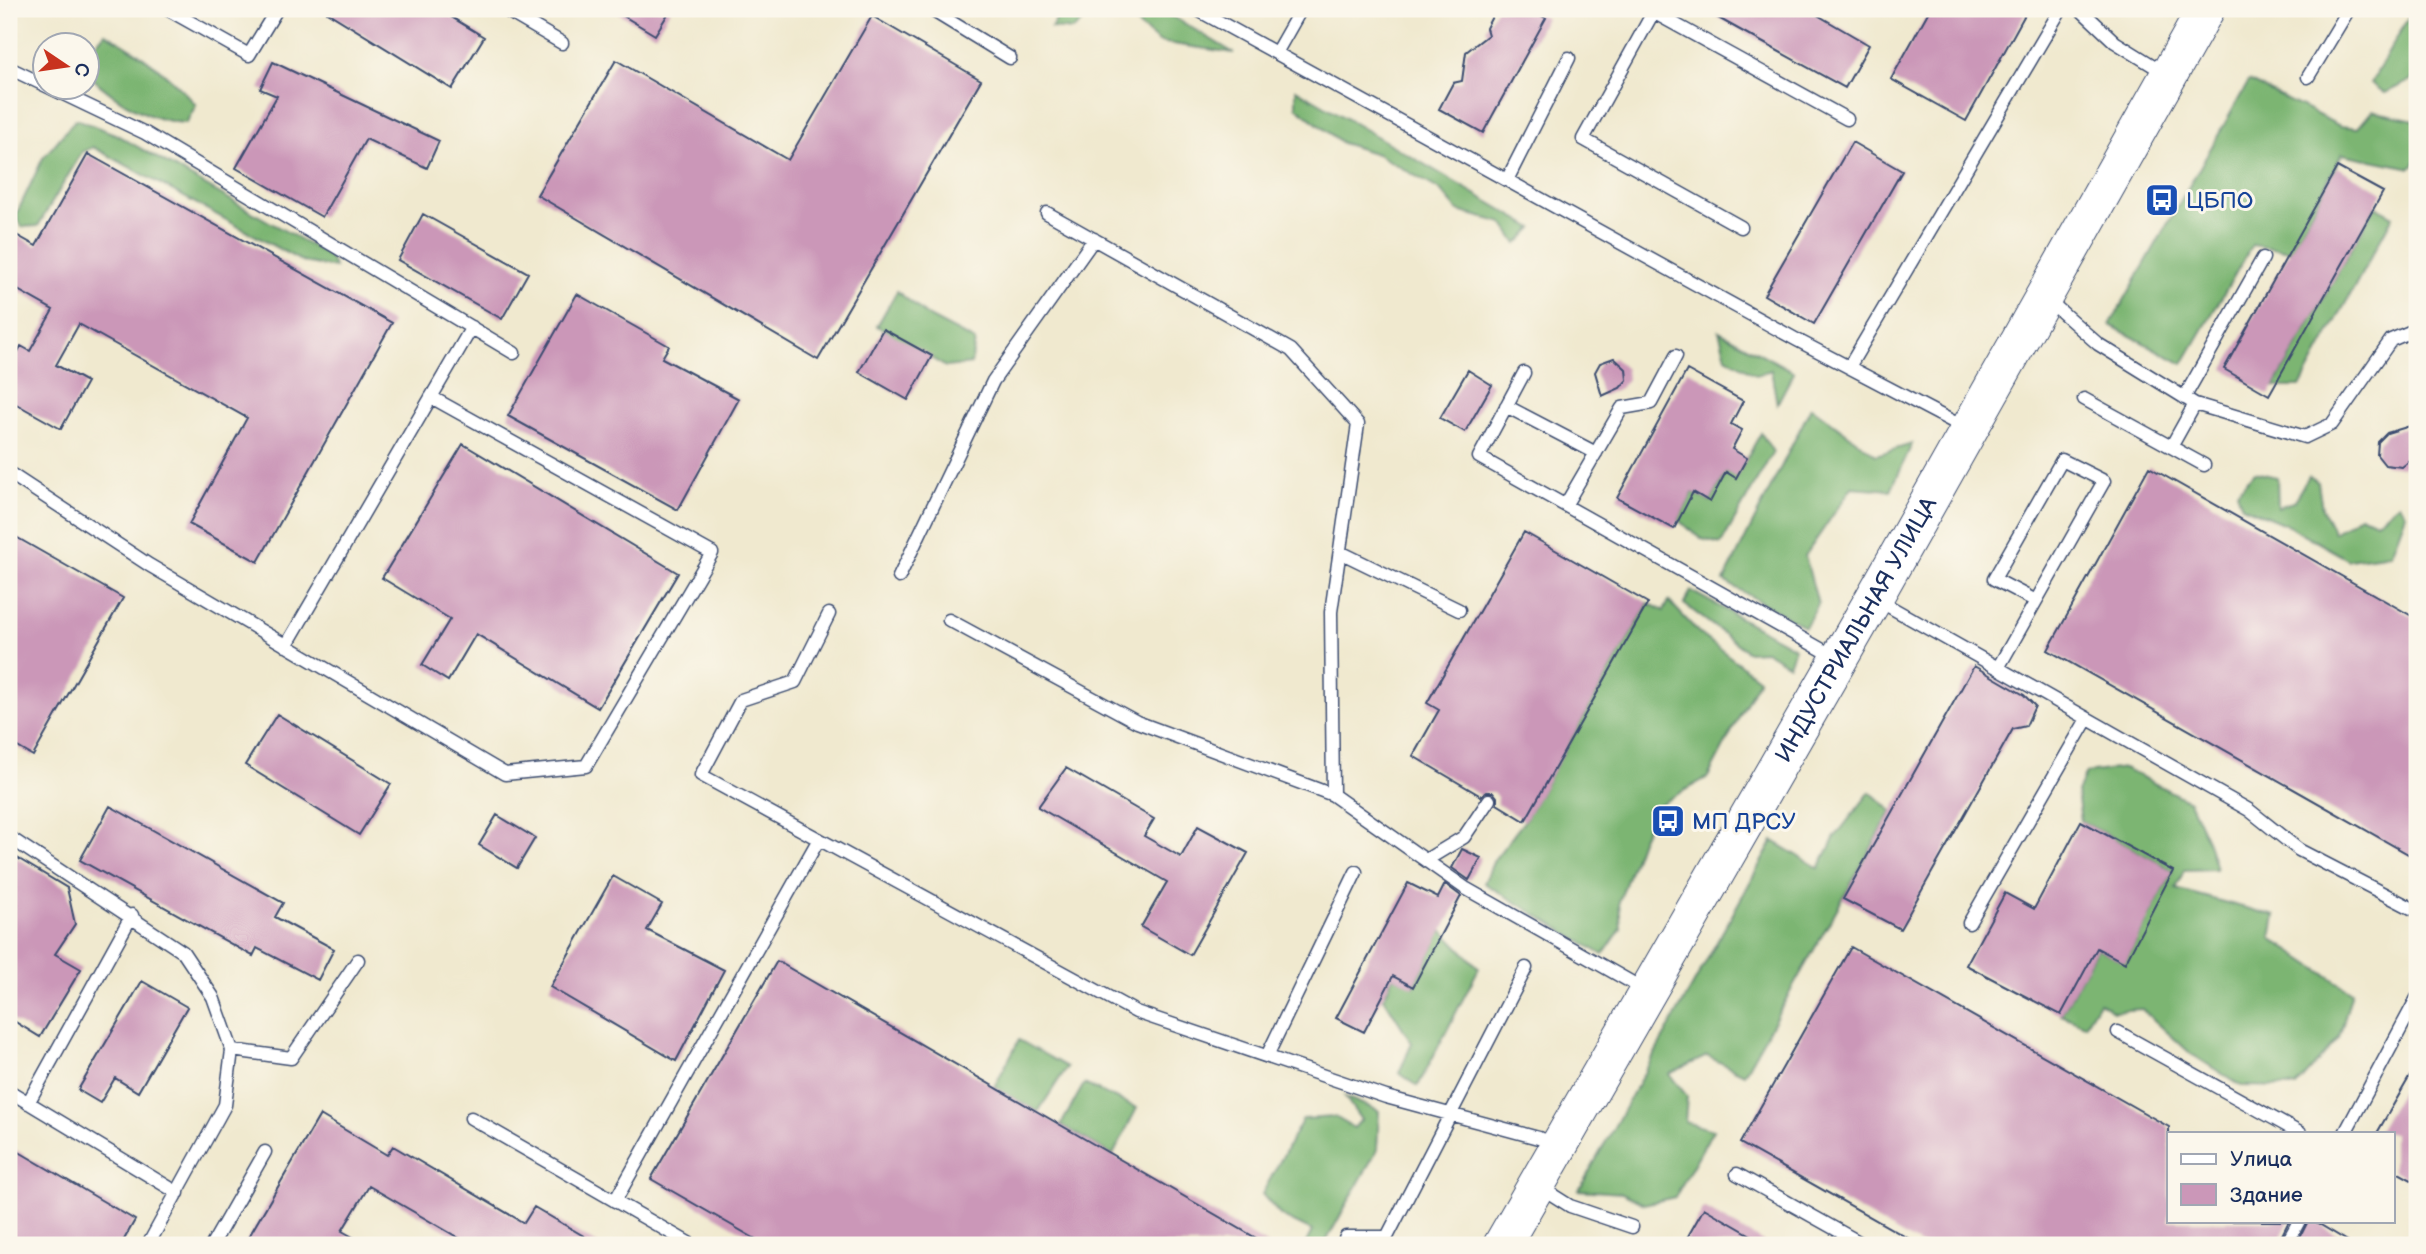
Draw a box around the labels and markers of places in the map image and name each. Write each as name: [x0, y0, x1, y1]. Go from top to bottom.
bus stop icon: ЦБПО: [2143, 181, 2181, 219]
place label: ЦБПО: [2186, 187, 2253, 215]
bus stop icon: МП ДРСУ: [1649, 802, 1687, 840]
place label: МП ДРСУ: [1692, 808, 1796, 836]

